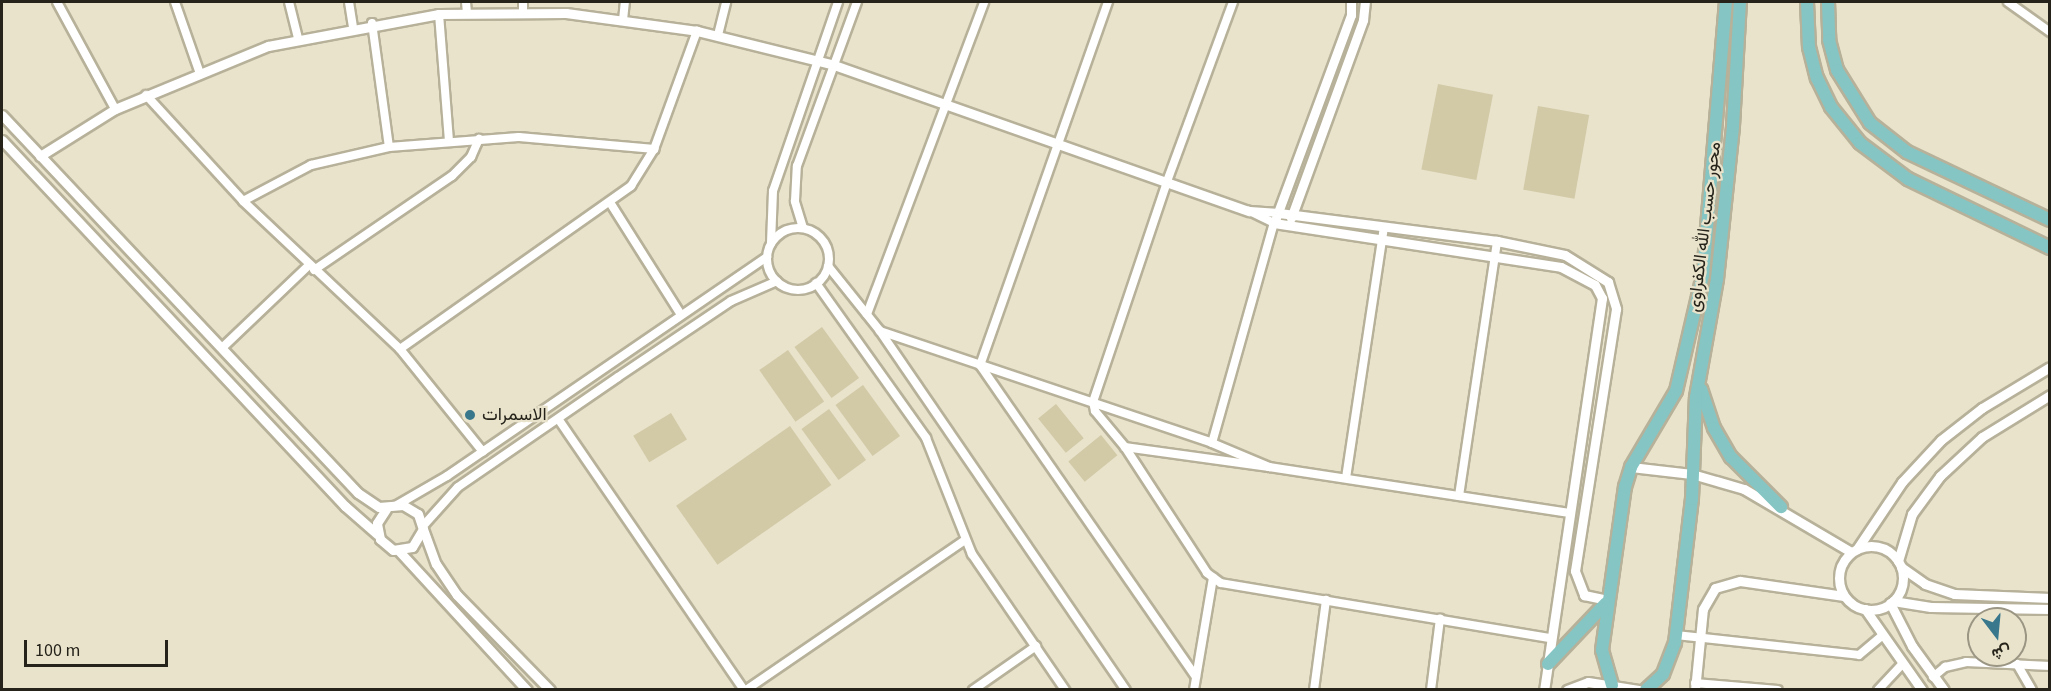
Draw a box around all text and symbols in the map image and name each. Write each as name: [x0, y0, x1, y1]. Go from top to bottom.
street label: محور حسب الله الكفراوى: [1684, 141, 1726, 313]
place label: الاسمرات: [482, 404, 547, 426]
marker: الاسمرات: [463, 408, 477, 422]
north arrow: [1967, 607, 2027, 667]
scale bar: [27, 628, 171, 666]
text: 100 m: [35, 638, 80, 663]
text: ش: [1989, 639, 2014, 666]

